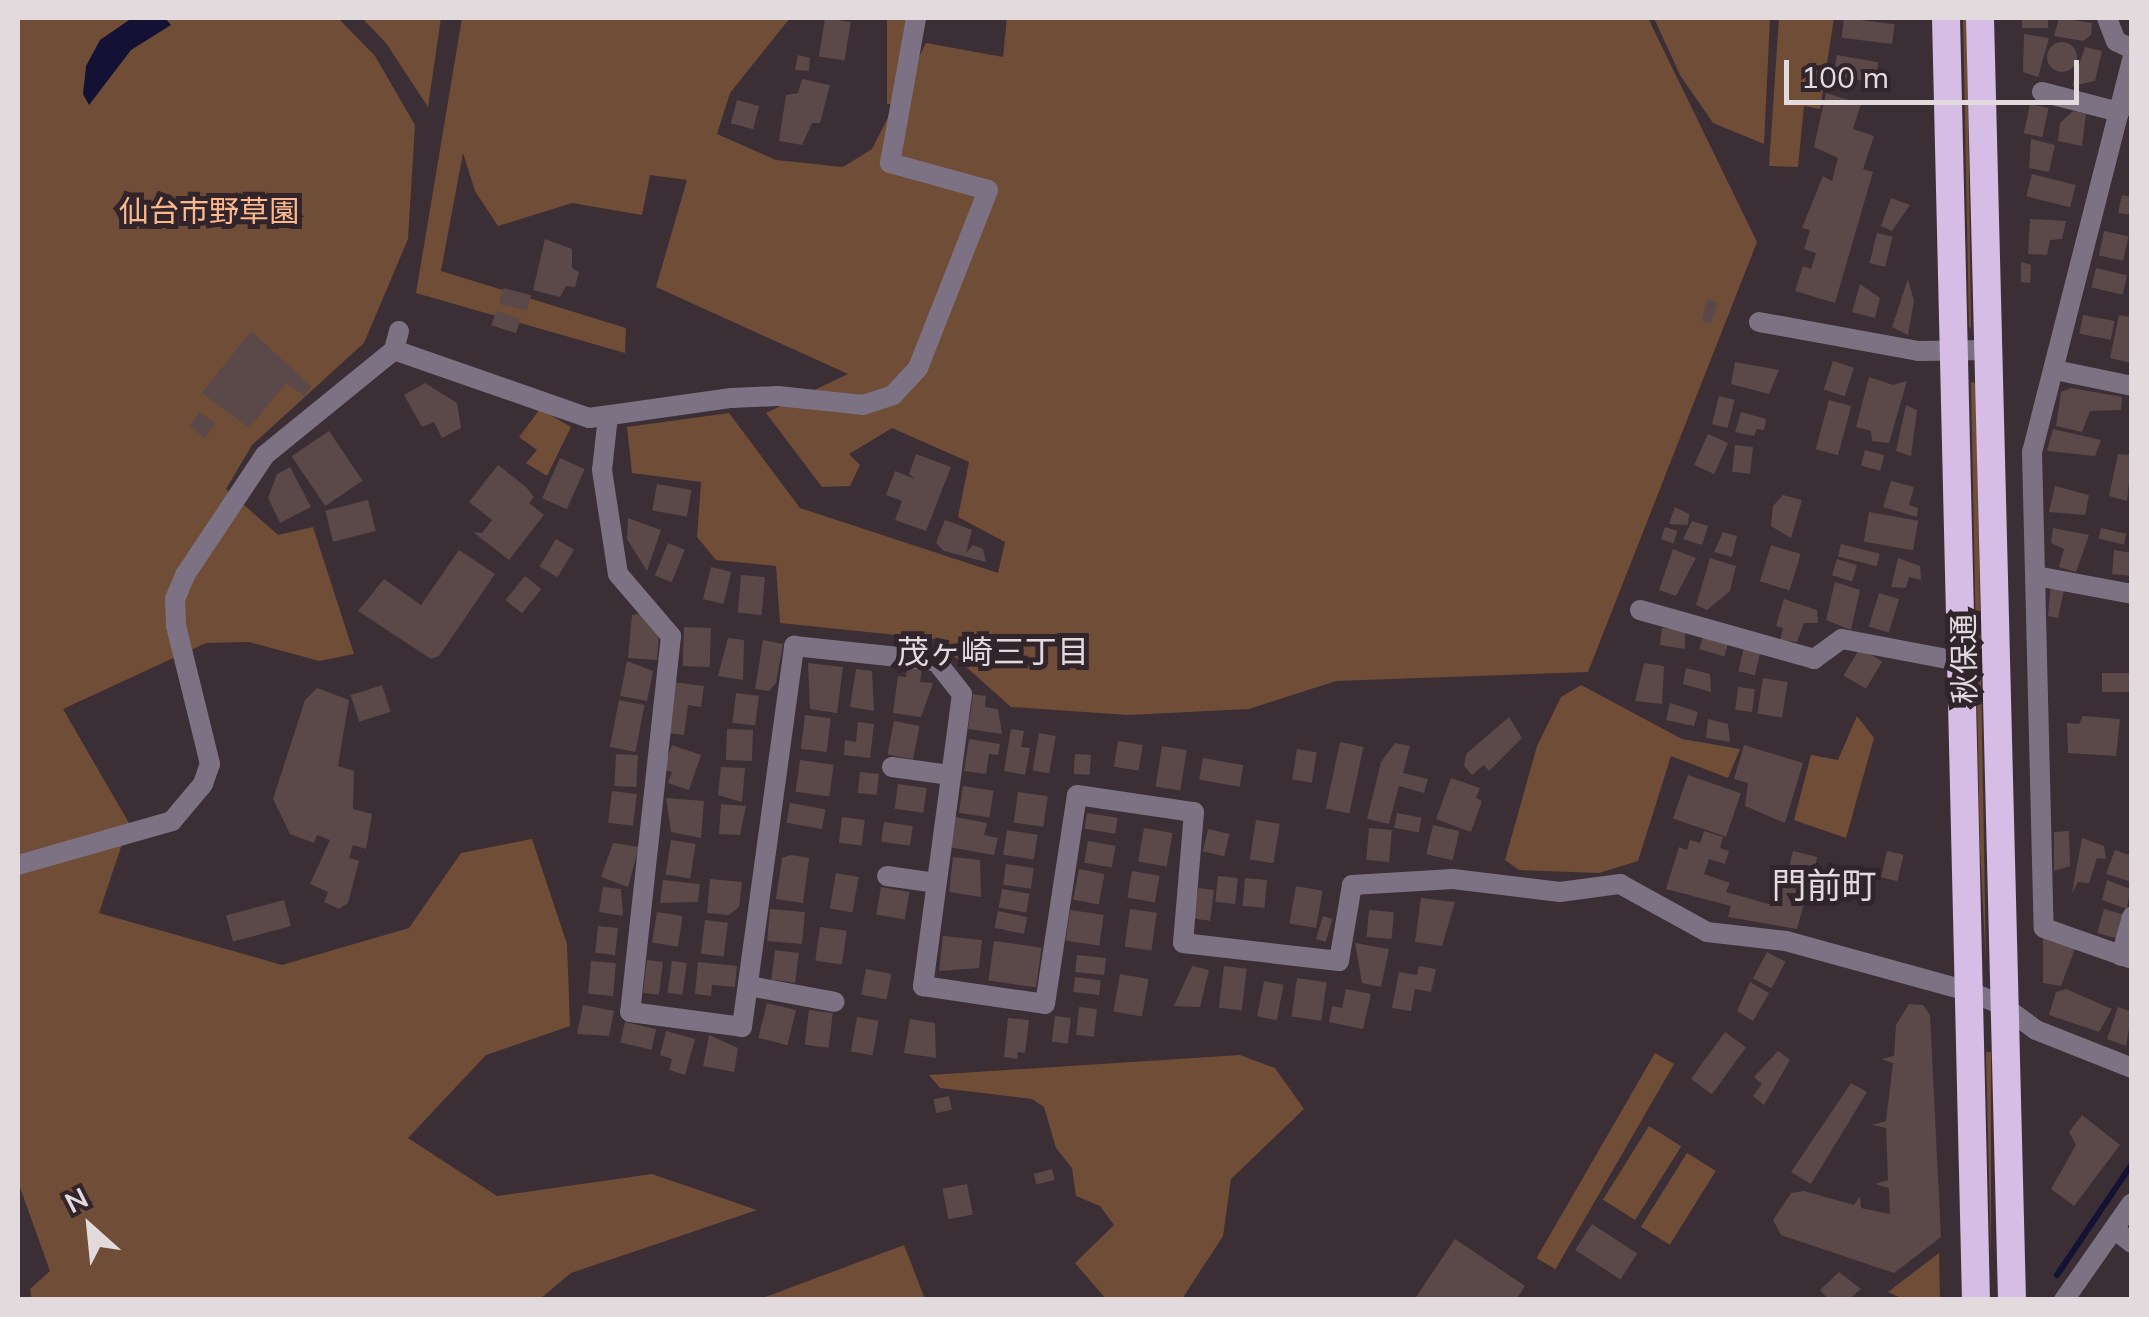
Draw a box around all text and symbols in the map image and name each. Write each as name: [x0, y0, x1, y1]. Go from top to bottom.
scale bar: [1789, 40, 2084, 102]
text: 100 m: [1801, 58, 1889, 96]
park label: 仙台市野草園: [119, 193, 299, 229]
street label: 秋保通: [1945, 614, 1983, 704]
district label: 茂ヶ崎三丁目: [897, 632, 1089, 670]
district label: 門前町: [1772, 864, 1876, 906]
north arrow: [40, 1177, 140, 1277]
text: N: [59, 1179, 94, 1220]

